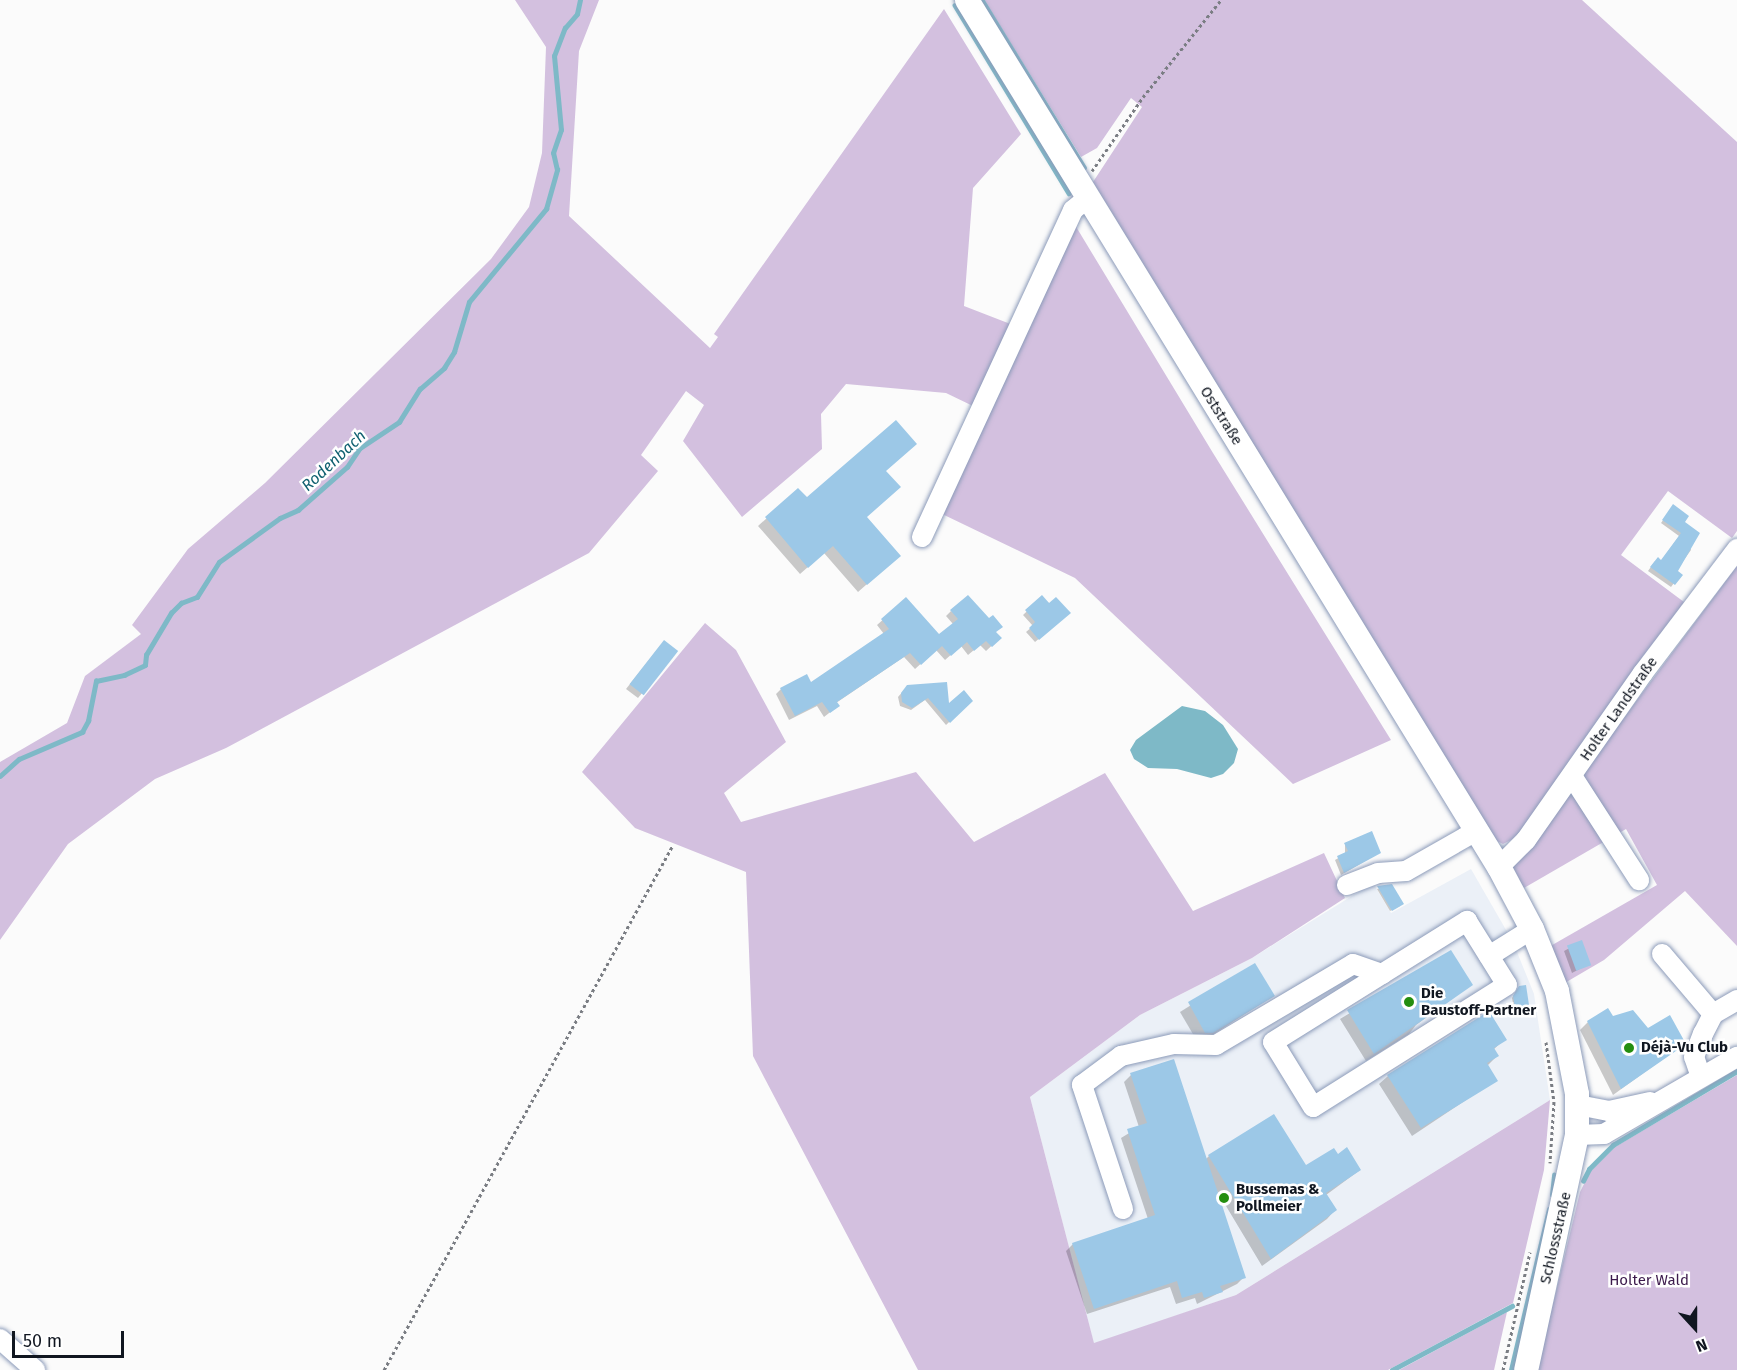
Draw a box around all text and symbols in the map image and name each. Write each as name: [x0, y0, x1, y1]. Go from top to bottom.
street label: Oststraße: [1196, 383, 1246, 449]
water label: Rodenbach: [298, 426, 370, 496]
street label: Holter Landstraße: [1576, 654, 1662, 764]
place label: Die Baustoff-Partner: [1421, 984, 1536, 1019]
marker: Die Baustoff-Partner: [1402, 995, 1416, 1009]
place label: Déjà-Vu Club: [1641, 1039, 1728, 1057]
marker: Déjà-Vu Club: [1622, 1041, 1636, 1055]
place label: Bussemas & Pollmeier: [1236, 1180, 1319, 1215]
street label: Schlossstraße: [1537, 1190, 1575, 1286]
marker: Bussemas & Pollmeier: [1217, 1191, 1231, 1205]
park label: Holter Wald: [1609, 1272, 1689, 1290]
north arrow: [1665, 1298, 1725, 1358]
scale bar: [15, 1319, 128, 1357]
text: 50 m: [23, 1330, 62, 1352]
text: N: [1693, 1334, 1710, 1356]

